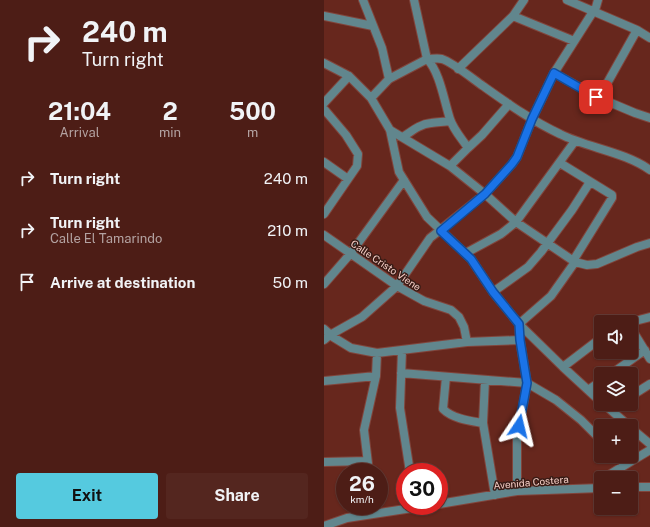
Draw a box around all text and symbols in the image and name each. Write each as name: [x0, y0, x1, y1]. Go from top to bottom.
text: 240 m: [82, 15, 168, 48]
icon: right: [16, 16, 68, 68]
text: Turn right: [82, 49, 164, 70]
pin: [579, 80, 613, 114]
icon: arrive: [585, 86, 607, 108]
text: 21:04: [48, 97, 111, 125]
text: 2: [162, 97, 178, 125]
text: 500: [229, 97, 276, 125]
text: Arrival: [59, 125, 100, 140]
text: min: [159, 125, 181, 140]
text: m: [247, 125, 258, 140]
icon: right: [16, 167, 38, 189]
text: Turn right: [50, 170, 120, 187]
text: 240 m: [264, 170, 308, 187]
text: Turn right: [50, 214, 120, 231]
icon: right: [16, 219, 38, 241]
text: 210 m: [267, 222, 308, 239]
text: Calle El Tamarindo: [50, 231, 162, 246]
street label: Calle Cristo Viene: [349, 237, 424, 293]
icon: arrive: [16, 271, 38, 293]
text: Arrive at destination: [50, 274, 195, 291]
text: 50 m: [273, 274, 308, 291]
map controls: [594, 315, 638, 515]
button: sound: [594, 315, 638, 359]
button: layers: [594, 367, 638, 411]
position arrow: [498, 405, 540, 447]
button: +: [594, 419, 638, 463]
speed limit sign: 30: [396, 463, 448, 515]
button: −: [594, 471, 638, 515]
text: 26: [349, 472, 375, 496]
button: Exit: [16, 473, 158, 519]
button: Share: [166, 473, 308, 519]
street label: Avenida Costera: [493, 473, 569, 491]
text: km/h: [350, 493, 374, 505]

